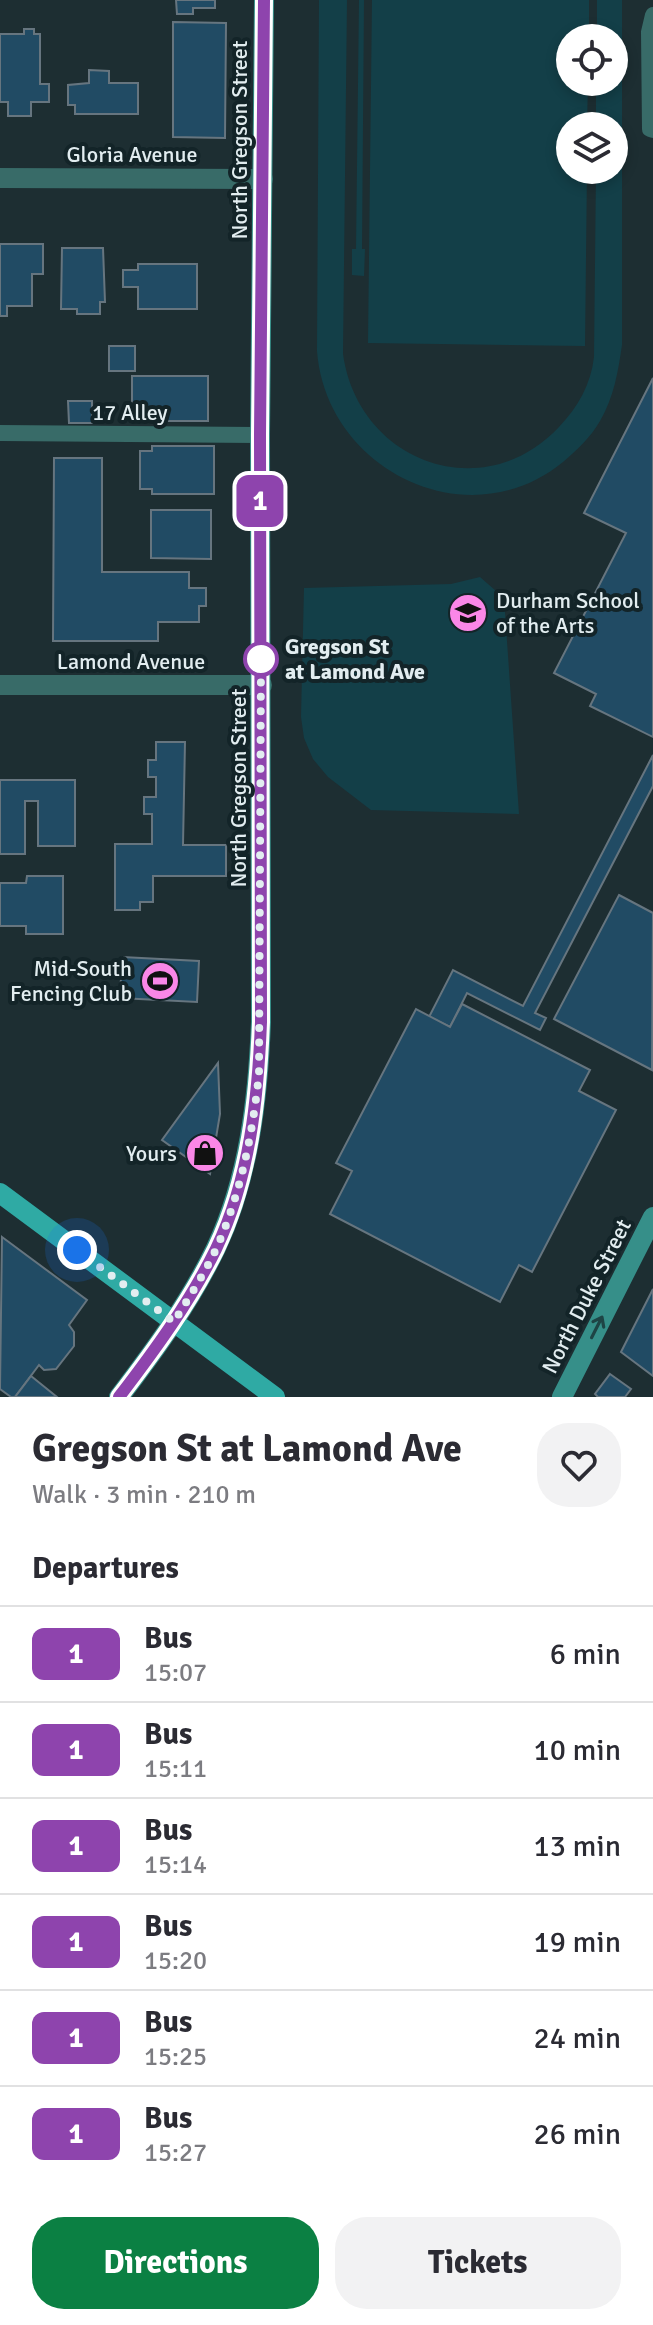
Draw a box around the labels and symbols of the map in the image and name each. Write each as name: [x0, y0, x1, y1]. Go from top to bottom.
street label: North Gregson Street: [226, 40, 253, 240]
street label: Gloria Avenue: [66, 141, 198, 168]
street label: 17 Alley: [92, 399, 168, 426]
line badge: 1: [234, 475, 286, 527]
place label: Durham School of the Arts: [496, 587, 640, 639]
school or university icon: Durham School of the Arts: [447, 592, 489, 634]
place label: Gregson St at Lamond Ave: [285, 633, 425, 685]
marker: Gregson St at Lamond Ave: [244, 642, 278, 676]
street label: Lamond Avenue: [57, 648, 205, 675]
street label: North Gregson Street: [225, 688, 252, 888]
place label: Mid-South Fencing Club: [10, 955, 132, 1007]
sports icon: Mid-South Fencing Club: [139, 960, 181, 1002]
shop icon: Yours: [184, 1132, 226, 1174]
place label: Yours: [126, 1140, 177, 1167]
street label: North Duke Street: [536, 1214, 637, 1378]
your location: [57, 1230, 97, 1270]
one-way arrow: [590, 1316, 606, 1340]

